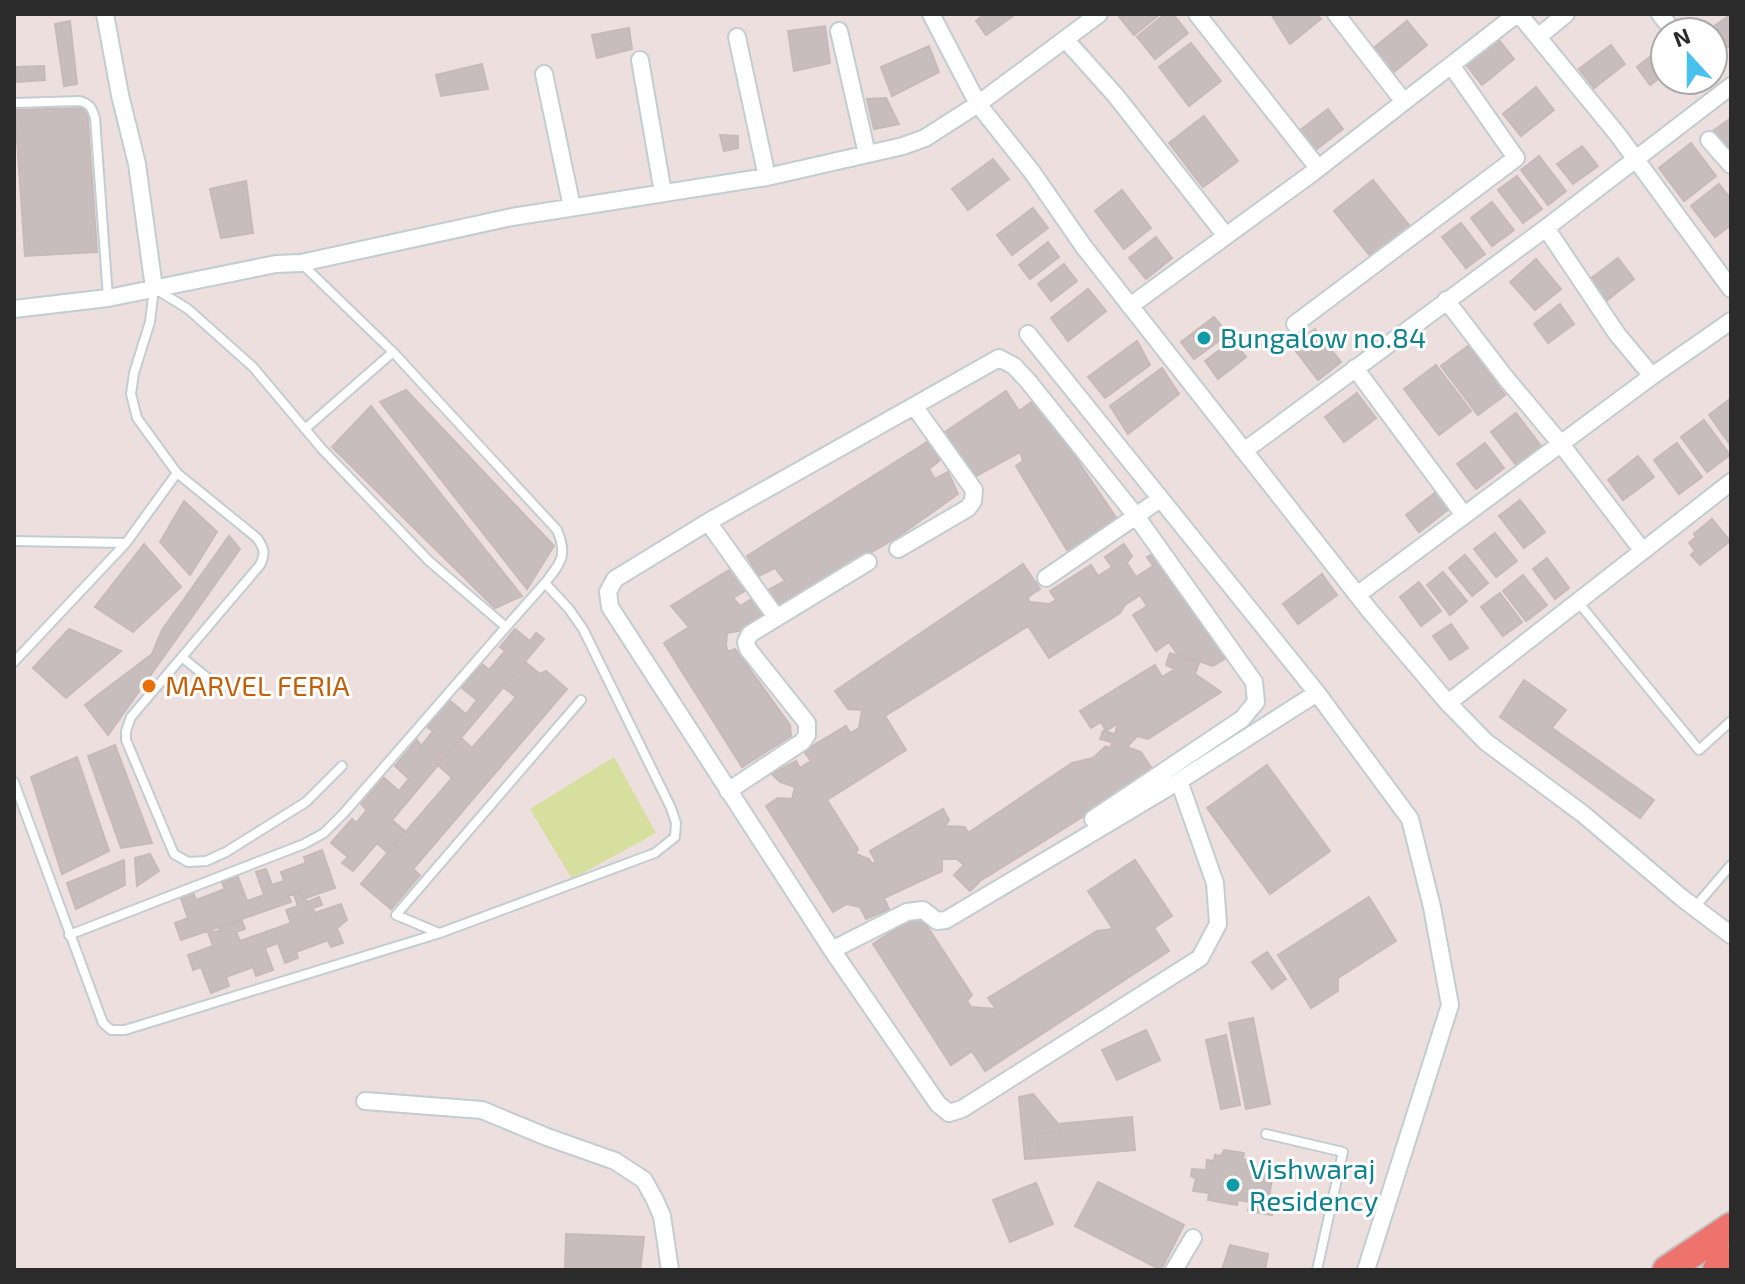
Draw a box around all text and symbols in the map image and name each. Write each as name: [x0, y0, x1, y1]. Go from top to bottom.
north arrow: [1649, 16, 1729, 96]
text: N: [1669, 21, 1694, 51]
place label: Bungalow no.84: [1220, 320, 1426, 354]
marker: Bungalow no.84: [1195, 329, 1213, 347]
place label: MARVEL FERIA: [165, 668, 350, 702]
marker: MARVEL FERIA: [140, 677, 158, 695]
place label: Vishwaraj Residency: [1249, 1151, 1378, 1217]
marker: Vishwaraj Residency: [1224, 1176, 1242, 1194]

